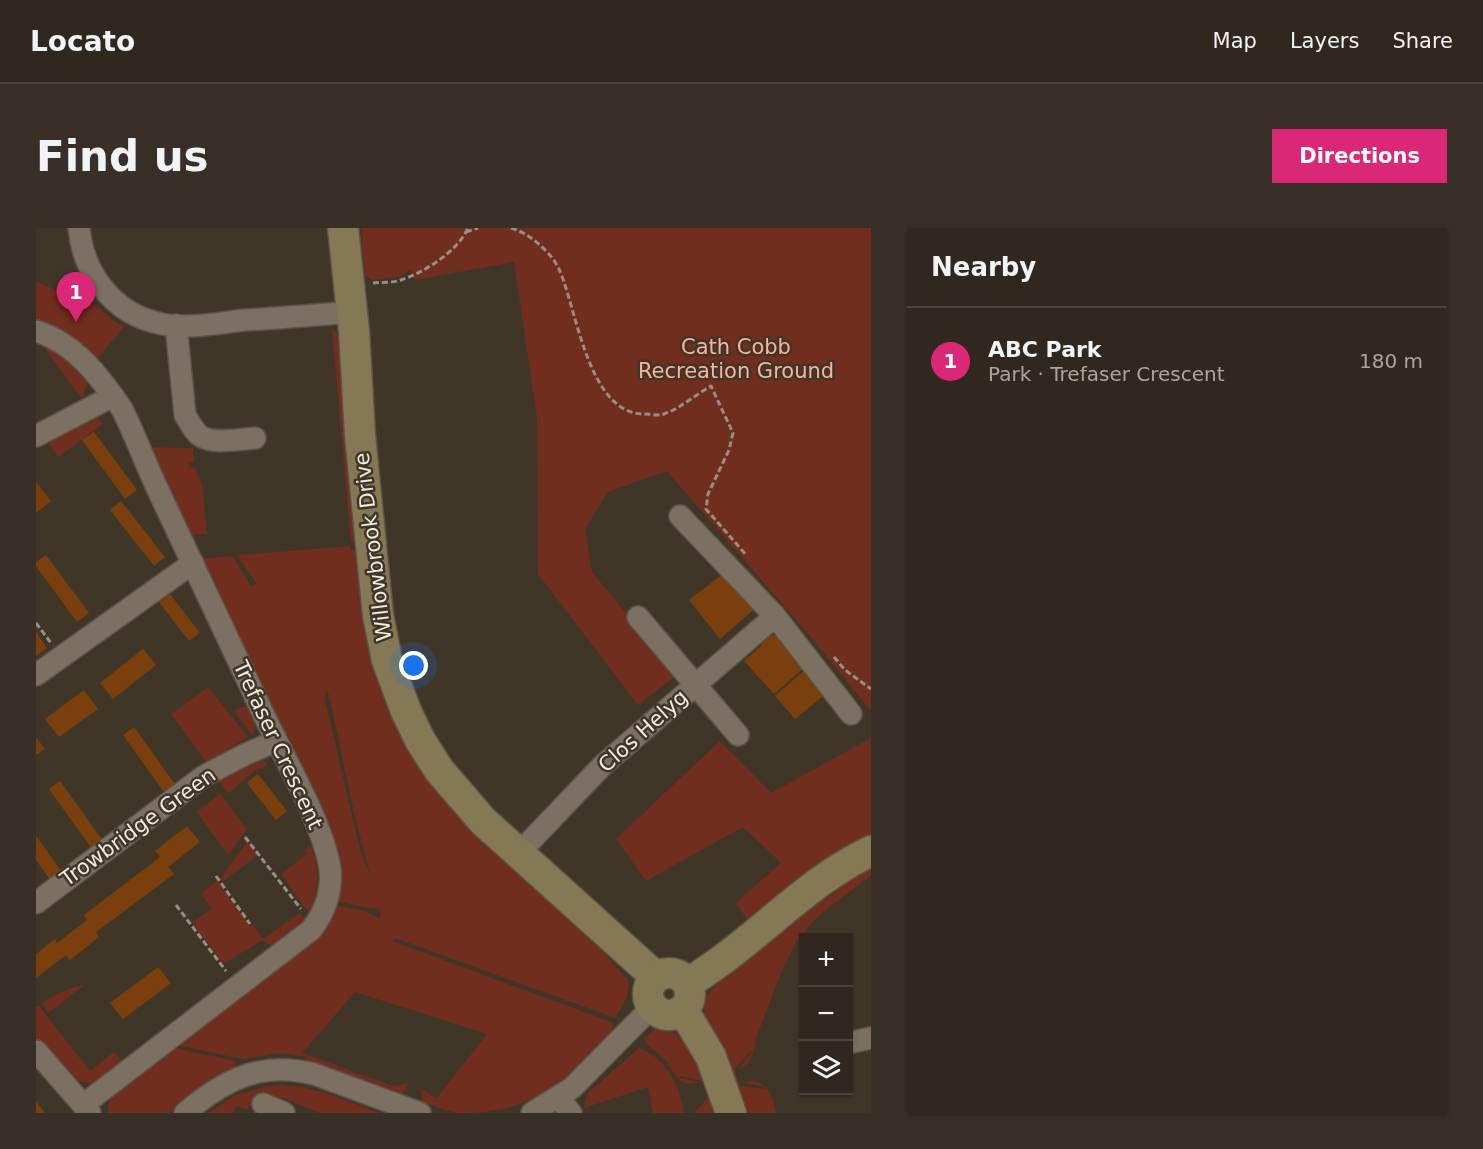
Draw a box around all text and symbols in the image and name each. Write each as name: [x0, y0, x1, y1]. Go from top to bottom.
text: Locato: [30, 25, 135, 58]
text: Map: [1213, 29, 1257, 53]
text: Layers: [1290, 29, 1359, 53]
text: Share: [1392, 29, 1453, 53]
button: Directions: [1272, 129, 1447, 183]
text: Find us: [36, 132, 209, 181]
text: Nearby: [931, 252, 1036, 282]
pin: 1: [56, 272, 96, 322]
park label: Cath Cobb Recreation Ground: [638, 335, 834, 383]
text: ABC Park: [988, 337, 1101, 362]
text: 1: [944, 349, 957, 373]
text: 180 m: [1359, 349, 1423, 373]
text: Park · Trefaser Crescent: [988, 362, 1225, 386]
street label: Willowbrook Drive: [350, 451, 396, 643]
your location: [399, 651, 428, 680]
street label: Trefaser Crescent: [228, 656, 328, 833]
street label: Clos Helyg: [594, 685, 692, 777]
street label: Trowbridge Green: [55, 763, 220, 892]
map controls: [799, 933, 853, 1095]
button: +: [799, 933, 853, 987]
button: −: [799, 987, 853, 1041]
button: layers: [799, 1041, 853, 1095]

